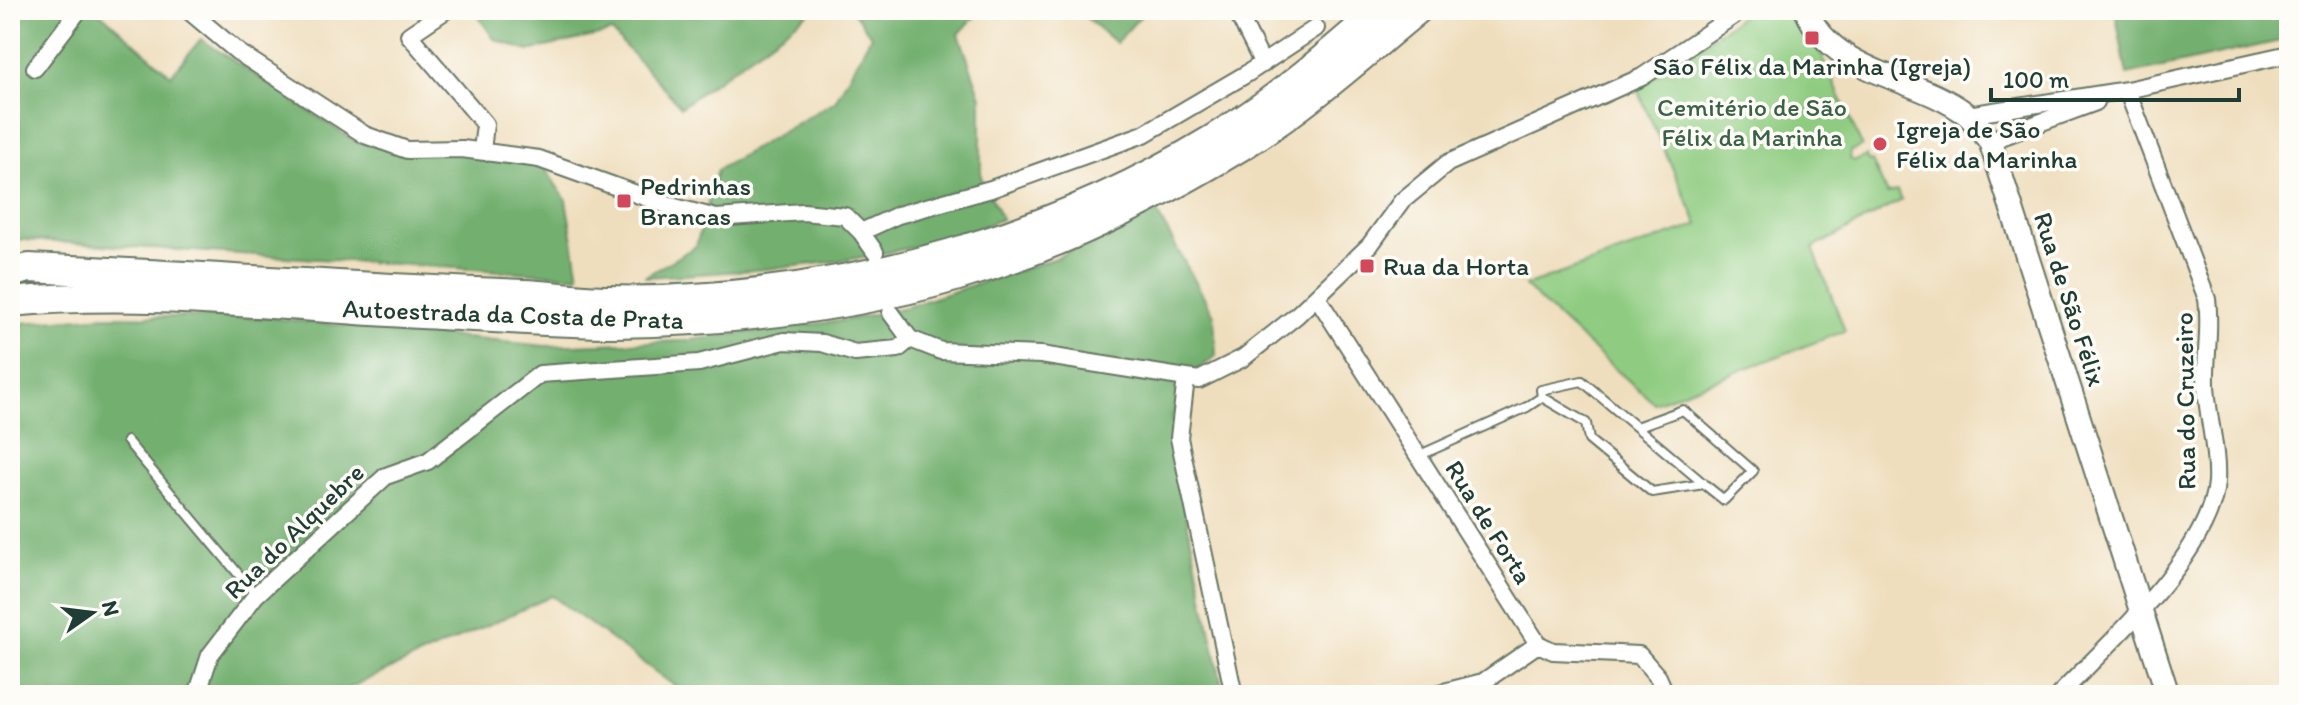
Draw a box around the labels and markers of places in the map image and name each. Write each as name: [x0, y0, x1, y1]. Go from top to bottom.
marker: São Félix da Marinha (Igreja): [1803, 29, 1821, 47]
place label: São Félix da Marinha (Igreja): [1653, 50, 1971, 82]
place label: Igreja de São Félix da Marinha: [1896, 113, 2077, 175]
marker: Igreja de São Félix da Marinha: [1871, 135, 1889, 153]
place label: Pedrinhas Brancas: [640, 170, 751, 232]
marker: Pedrinhas Brancas: [615, 192, 633, 210]
place label: Rua da Horta: [1383, 250, 1529, 282]
marker: Rua da Horta: [1358, 257, 1376, 275]

